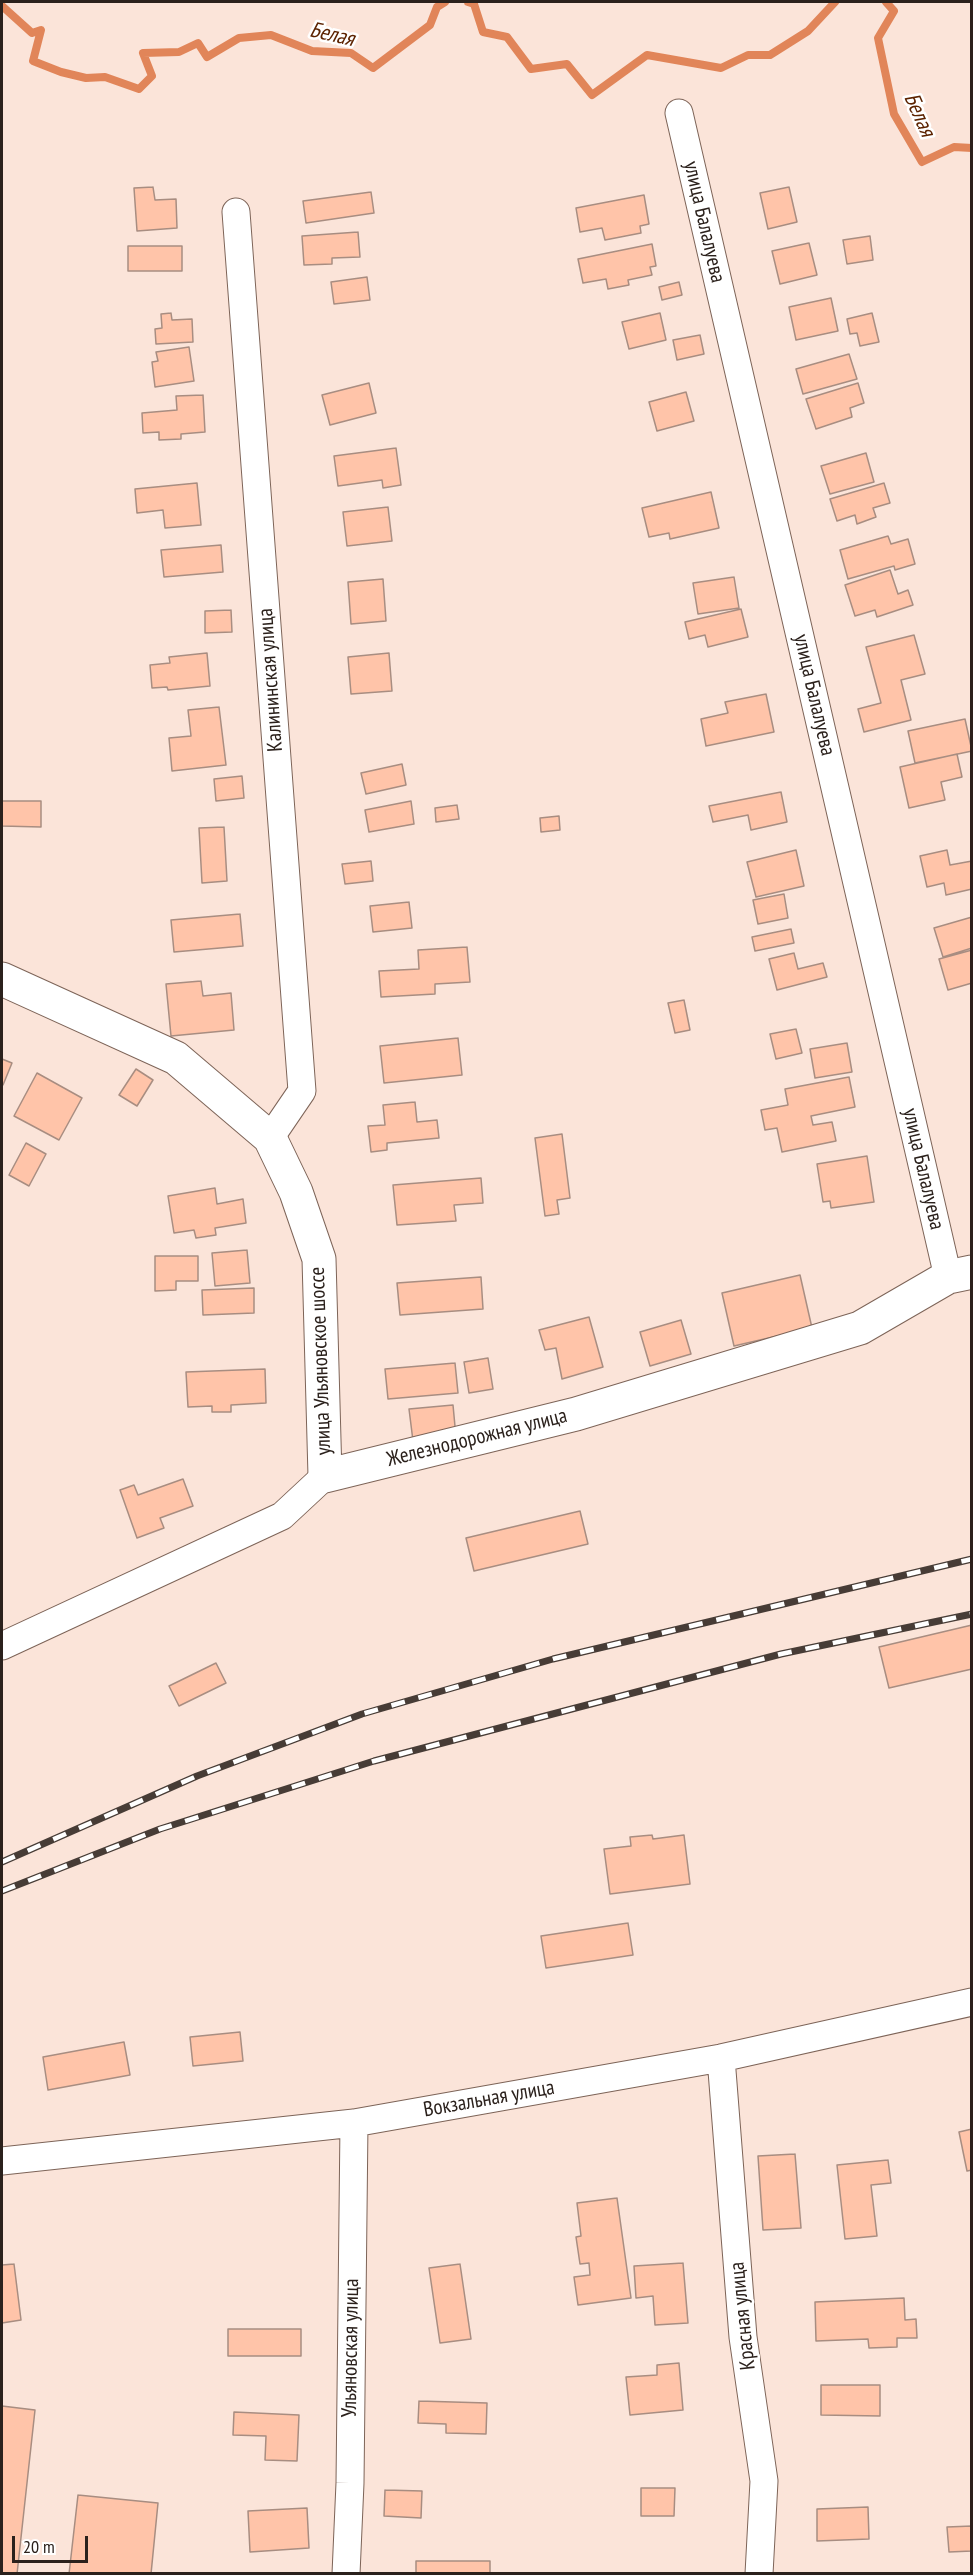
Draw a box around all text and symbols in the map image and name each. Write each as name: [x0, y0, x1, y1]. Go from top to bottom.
water label: Белая: [307, 17, 357, 53]
water label: Белая: [898, 89, 940, 141]
street label: улица Балалуева: [678, 159, 730, 285]
street label: Калининская улица: [253, 607, 289, 753]
street label: улица Балалуева: [788, 632, 840, 758]
street label: улица Балалуева: [897, 1106, 949, 1232]
street label: улица Ульяновское шоссе: [305, 1266, 337, 1456]
street label: Железнодорожная улица: [384, 1403, 570, 1473]
street label: Вокзальная улица: [422, 2075, 556, 2123]
street label: Красная улица: [725, 2261, 761, 2371]
street label: Ульяновская улица: [337, 2278, 365, 2418]
scale bar: [15, 2524, 92, 2562]
text: 20 m: [23, 2535, 55, 2558]

